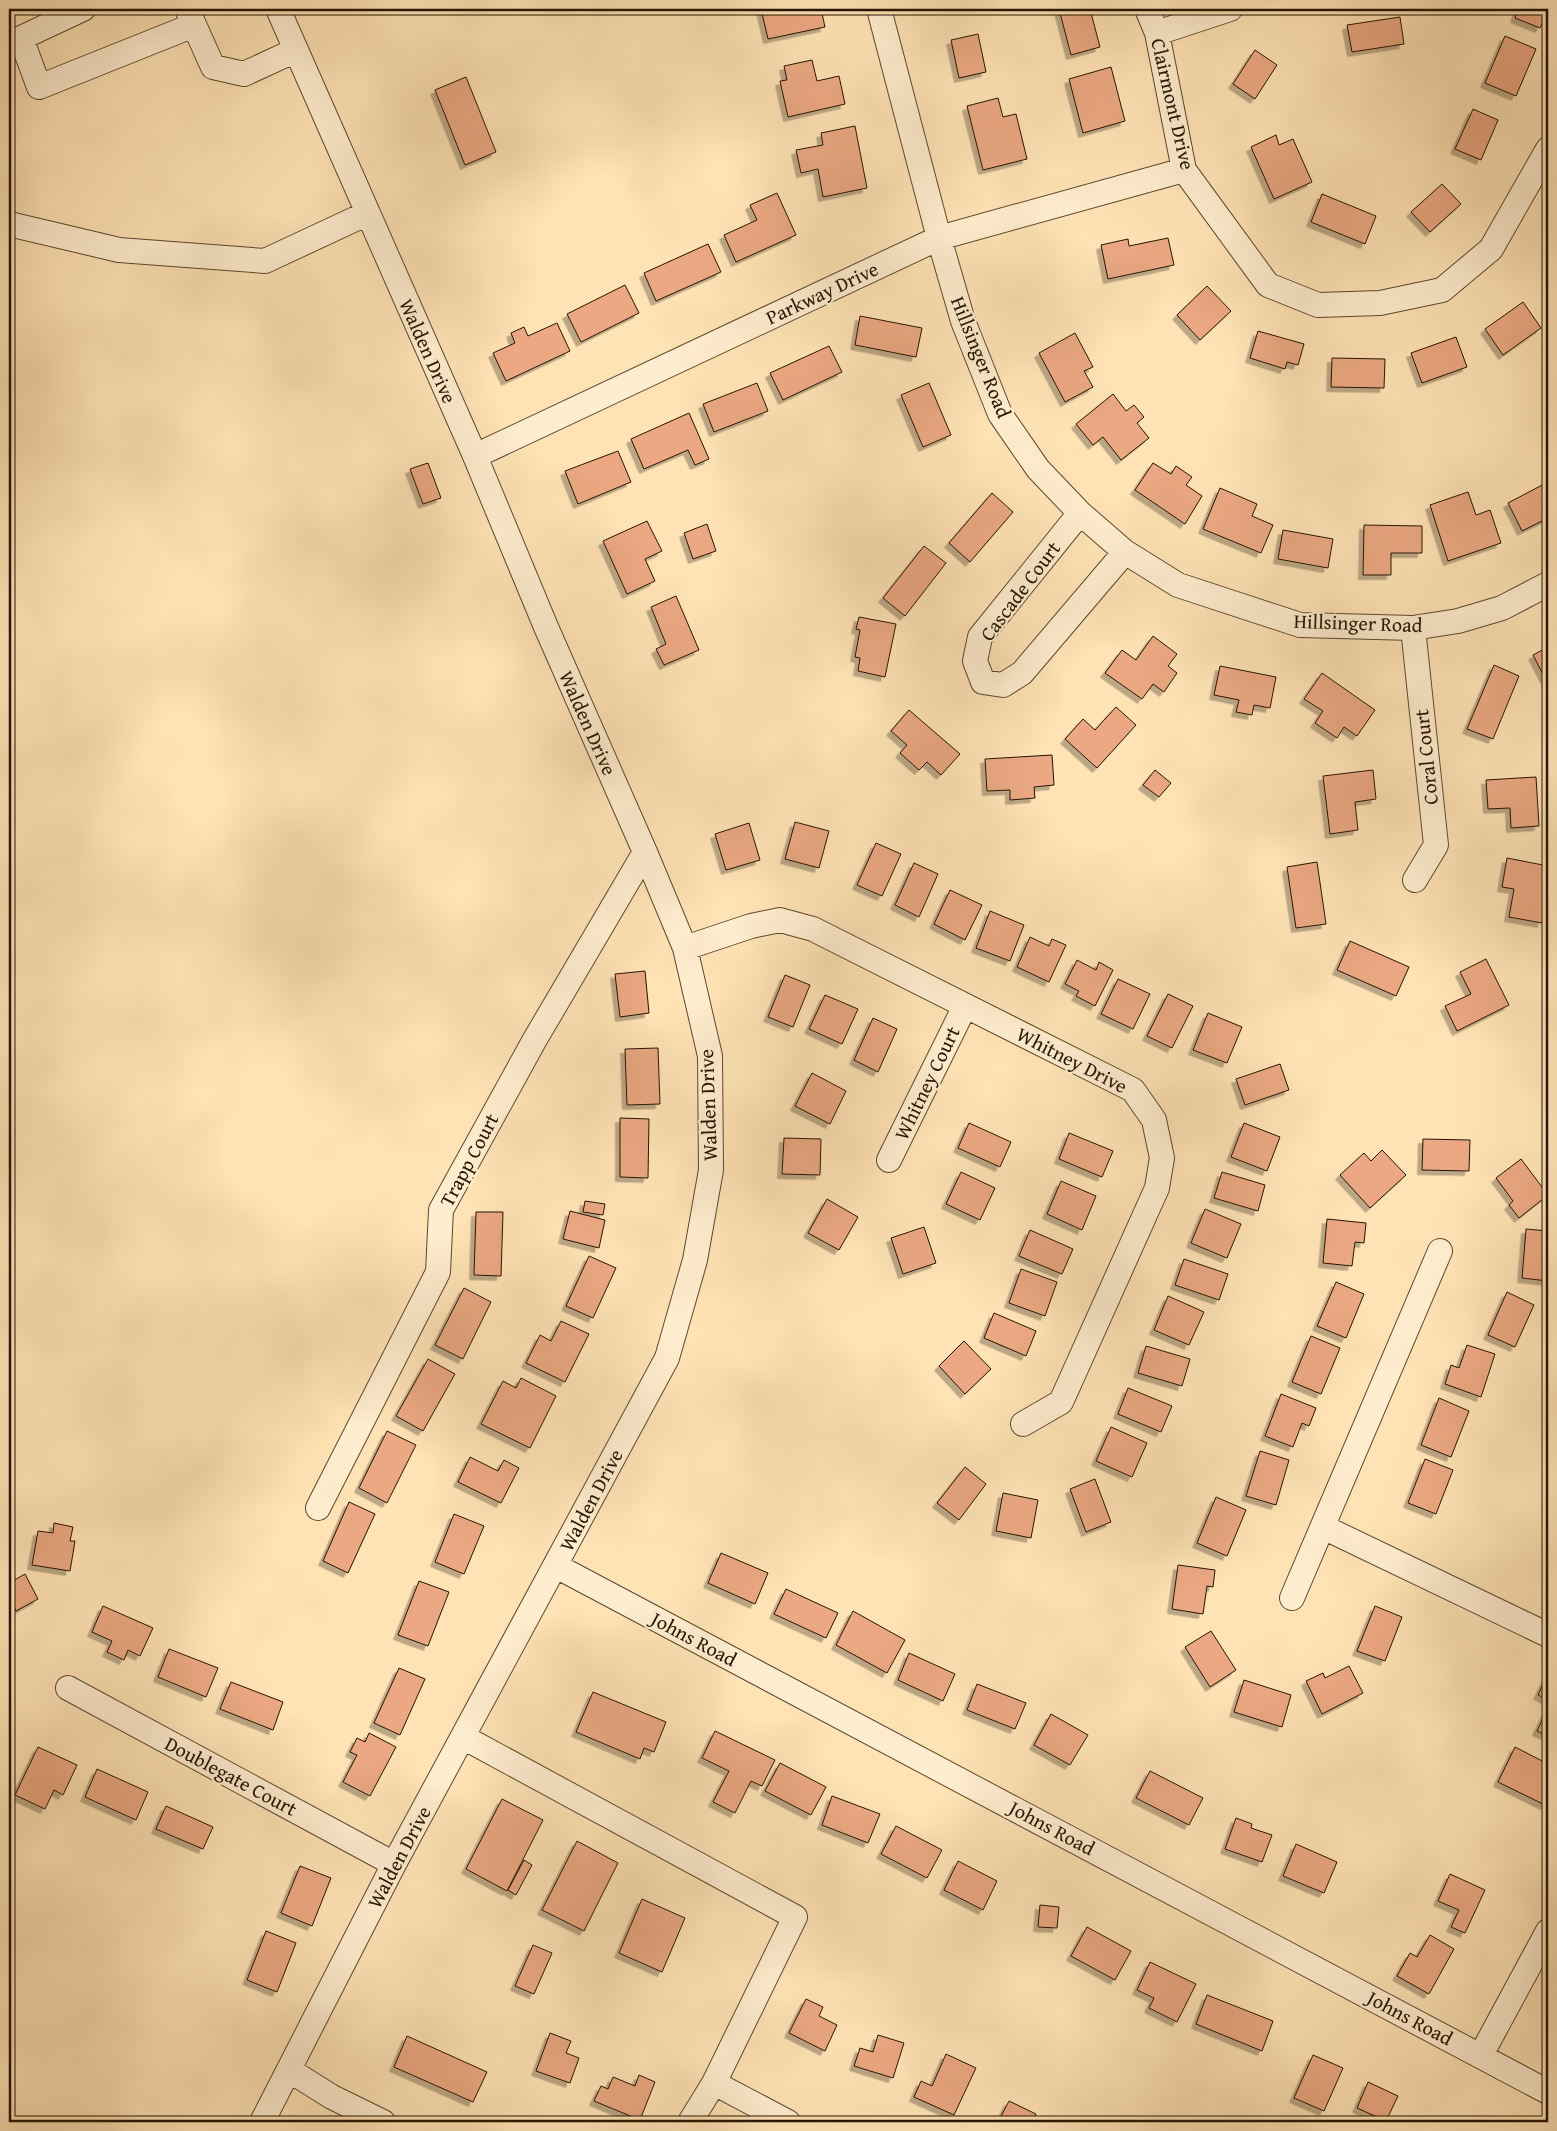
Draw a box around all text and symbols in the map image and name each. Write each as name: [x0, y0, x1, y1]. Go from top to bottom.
street label: Clairmont Drive: [1144, 35, 1203, 172]
street label: Parkway Drive: [761, 254, 883, 331]
street label: Hillsinger Road: [944, 292, 1019, 422]
street label: Walden Drive: [392, 294, 464, 408]
street label: Cascade Court: [972, 535, 1067, 647]
street label: Hillsinger Road: [1293, 606, 1423, 639]
street label: Walden Drive: [552, 666, 624, 780]
street label: Coral Court: [1406, 708, 1445, 806]
street label: Whitney Drive: [1012, 1019, 1133, 1100]
street label: Whitney Court: [887, 1021, 967, 1144]
street label: Walden Drive: [691, 1049, 724, 1161]
street label: Trapp Court: [432, 1108, 505, 1212]
street label: Walden Drive: [551, 1444, 630, 1556]
street label: Johns Road: [644, 1602, 742, 1673]
street label: Doublegate Court: [160, 1728, 302, 1823]
street label: Johns Road: [1002, 1791, 1100, 1862]
street label: Walden Drive: [359, 1801, 438, 1913]
street label: Johns Road: [1360, 1981, 1458, 2052]

